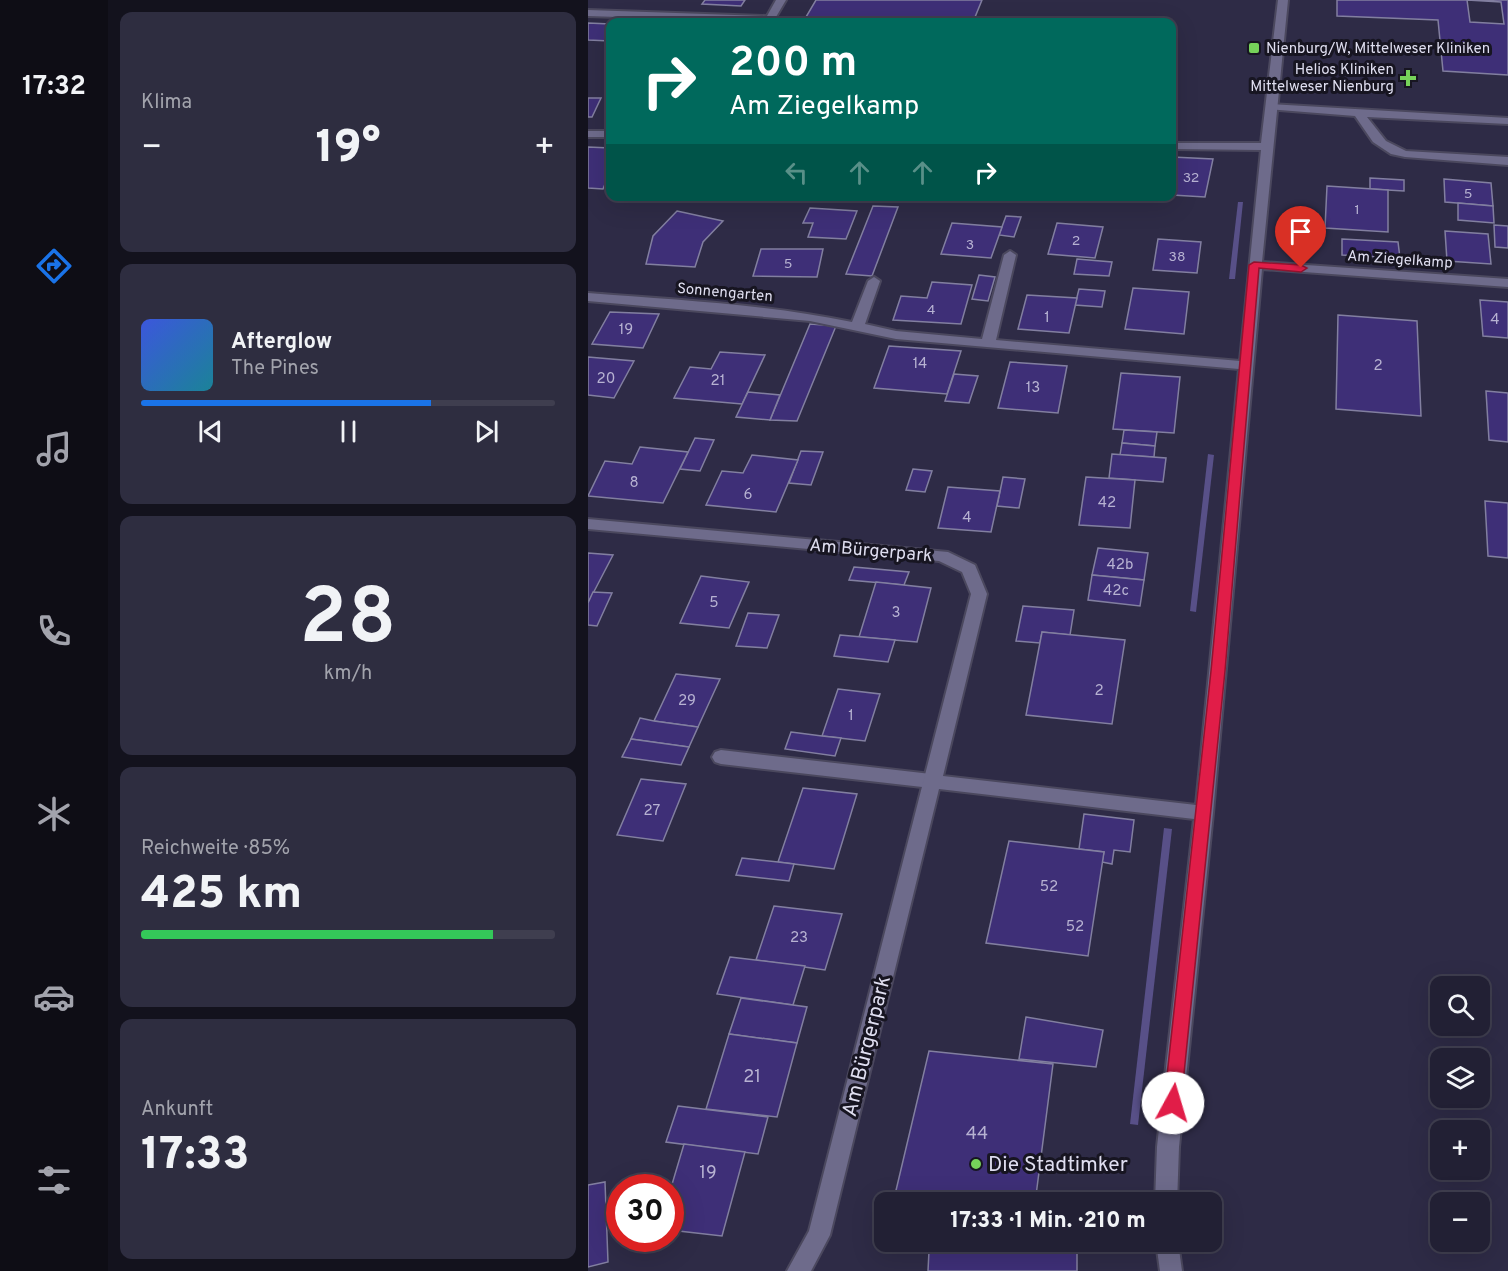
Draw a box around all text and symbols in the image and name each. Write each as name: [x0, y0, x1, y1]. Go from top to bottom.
text: 200 m: [729, 38, 857, 91]
place label: Nienburg/W, Mittelweser Kliniken: [1266, 40, 1490, 59]
marker: Nienburg/W, Mittelweser Kliniken: [1247, 41, 1261, 55]
icon: right: [630, 42, 708, 120]
place label: Helios Kliniken Mittelweser Nienburg: [1250, 61, 1394, 97]
marker: Helios Kliniken Mittelweser Nienburg: [1399, 69, 1417, 87]
text: 17:32: [22, 70, 86, 104]
text: Klima: [141, 90, 192, 116]
text: Am Ziegelkamp: [729, 90, 919, 124]
text: 19°: [315, 121, 381, 178]
text: −: [141, 128, 162, 170]
text: +: [534, 128, 555, 170]
icon: left: [780, 156, 813, 189]
icon: ahead: [843, 156, 876, 189]
icon: ahead: [906, 156, 939, 189]
icon: right: [969, 156, 1002, 189]
house number: 32: [1183, 170, 1199, 187]
house number: 5: [1464, 186, 1472, 203]
house number: 1: [1354, 202, 1360, 219]
pin: [1275, 206, 1326, 268]
icon: arrive: [1284, 215, 1317, 248]
house number: 2: [1072, 233, 1080, 250]
house number: 3: [966, 237, 974, 254]
icon: directions: [33, 245, 75, 287]
street label: Am Ziegelkamp: [1346, 247, 1453, 274]
house number: 38: [1169, 249, 1185, 266]
house number: 5: [784, 256, 792, 273]
street label: Sonnengarten: [676, 280, 774, 307]
house number: 4: [927, 302, 935, 319]
house number: 1: [1044, 309, 1050, 328]
house number: 4: [1490, 311, 1500, 330]
house number: 19: [619, 321, 633, 340]
text: Afterglow: [231, 329, 332, 356]
house number: 14: [913, 355, 927, 374]
text: The Pines: [231, 356, 319, 382]
house number: 2: [1373, 357, 1383, 376]
house number: 20: [597, 370, 615, 389]
house number: 21: [711, 372, 725, 391]
house number: 13: [1026, 379, 1040, 398]
icon: previous: [194, 415, 227, 448]
icon: pause: [332, 415, 365, 448]
icon: next: [470, 415, 503, 448]
icon: music: [33, 428, 75, 470]
house number: 8: [629, 474, 639, 493]
house number: 6: [744, 486, 753, 505]
house number: 42: [1098, 494, 1116, 513]
house number: 4: [962, 509, 972, 528]
street label: Am Bürgerpark: [808, 535, 933, 568]
house number: 42b: [1107, 556, 1133, 575]
text: 28: [300, 572, 396, 671]
house number: 42c: [1103, 582, 1129, 601]
house number: 5: [709, 594, 719, 613]
house number: 3: [891, 604, 901, 623]
icon: phone: [33, 610, 75, 652]
text: km/h: [324, 661, 372, 687]
house number: 2: [1094, 682, 1104, 701]
house number: 29: [678, 692, 696, 711]
house number: 1: [848, 707, 854, 726]
icon: climate: [33, 793, 75, 835]
house number: 27: [644, 802, 661, 821]
text: Reichweite · 85%: [141, 836, 290, 862]
text: 425 km: [141, 867, 302, 924]
house number: 52: [1040, 878, 1058, 897]
house number: 52: [1066, 918, 1084, 937]
house number: 23: [790, 929, 808, 948]
street label: Am Bürgerpark: [837, 973, 898, 1120]
icon: car: [33, 976, 75, 1018]
map controls: [1430, 976, 1490, 1252]
button: search: [1430, 976, 1490, 1036]
button: layers: [1430, 1048, 1490, 1108]
house number: 21: [743, 1066, 761, 1089]
position arrow: [1141, 1071, 1205, 1135]
text: Ankunft: [141, 1097, 213, 1123]
button: +: [1430, 1120, 1490, 1180]
house number: 44: [966, 1123, 988, 1146]
text: 17:33: [141, 1128, 250, 1185]
place label: Die Stadtimker: [988, 1152, 1128, 1179]
marker: Die Stadtimker: [969, 1157, 983, 1171]
icon: filters: [33, 1159, 75, 1201]
house number: 19: [699, 1162, 717, 1185]
speed limit sign: 30: [606, 1174, 684, 1252]
button: −: [1430, 1192, 1490, 1252]
text: 17:33 · 1 Min. · 210 m: [950, 1208, 1146, 1235]

